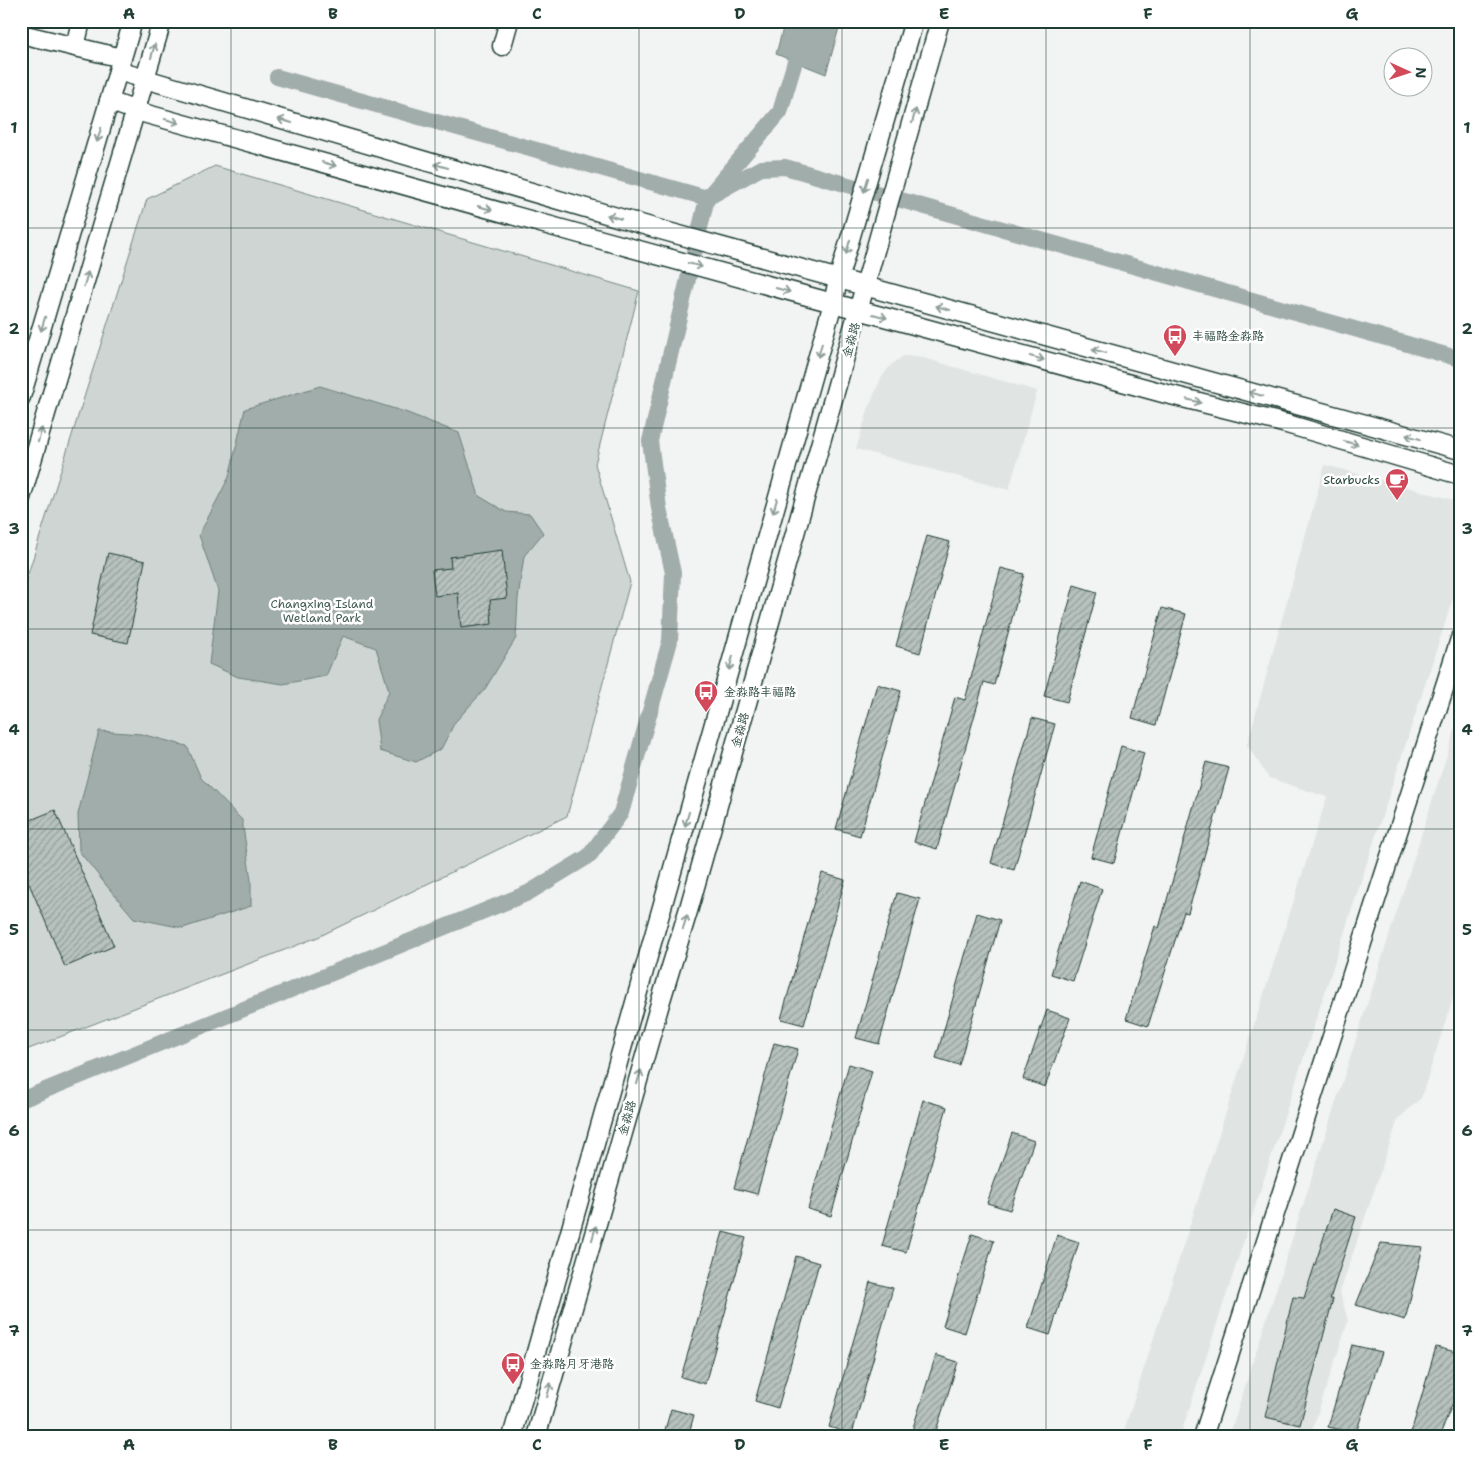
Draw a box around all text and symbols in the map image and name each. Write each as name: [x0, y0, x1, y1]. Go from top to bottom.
text: A: [123, 3, 135, 24]
text: B: [328, 3, 338, 24]
text: C: [532, 3, 542, 24]
text: D: [734, 3, 746, 24]
text: E: [939, 3, 949, 24]
text: F: [1143, 3, 1153, 24]
text: G: [1346, 3, 1359, 24]
one-way arrow: [149, 43, 159, 59]
north arrow: [1384, 48, 1434, 98]
text: N: [1412, 67, 1430, 79]
one-way arrow: [909, 109, 919, 125]
one-way arrow: [277, 115, 293, 125]
text: 1: [10, 117, 18, 138]
one-way arrow: [164, 117, 180, 126]
text: 1: [1463, 117, 1471, 138]
one-way arrow: [94, 127, 104, 143]
one-way arrow: [320, 160, 336, 170]
one-way arrow: [434, 161, 450, 171]
one-way arrow: [860, 177, 870, 193]
one-way arrow: [477, 204, 493, 213]
one-way arrow: [606, 211, 622, 221]
one-way arrow: [842, 238, 852, 254]
one-way arrow: [686, 261, 702, 271]
one-way arrow: [82, 271, 92, 287]
one-way arrow: [775, 285, 791, 295]
one-way arrow: [935, 303, 951, 312]
one-way arrow: [872, 312, 888, 321]
one-way arrow: [37, 316, 47, 332]
text: 2: [8, 318, 20, 339]
text: 2: [1461, 318, 1473, 339]
street label: 金淼路: [838, 320, 864, 360]
bus stop icon: 丰福路金淼路: [1162, 323, 1188, 357]
place label: 丰福路金淼路: [1192, 328, 1264, 344]
one-way arrow: [814, 341, 824, 357]
one-way arrow: [1092, 345, 1108, 355]
one-way arrow: [1029, 354, 1045, 364]
one-way arrow: [1249, 388, 1265, 398]
one-way arrow: [1185, 397, 1201, 406]
one-way arrow: [36, 427, 45, 443]
one-way arrow: [1405, 431, 1421, 441]
one-way arrow: [1342, 439, 1358, 449]
cafe icon: Starbucks: [1384, 467, 1410, 501]
place label: Starbucks: [1323, 472, 1380, 488]
one-way arrow: [770, 498, 779, 514]
text: 3: [8, 518, 20, 539]
text: 3: [1461, 518, 1473, 539]
park label: Changxing Island Wetland Park: [271, 596, 374, 626]
one-way arrow: [726, 654, 736, 670]
bus stop icon: 金淼路丰福路: [693, 679, 719, 713]
place label: 金淼路丰福路: [724, 684, 796, 700]
street label: 金淼路: [727, 710, 753, 750]
text: 4: [8, 719, 20, 740]
text: 4: [1461, 719, 1473, 740]
one-way arrow: [681, 811, 691, 827]
one-way arrow: [681, 914, 691, 930]
text: 5: [9, 919, 19, 940]
text: 5: [1462, 919, 1472, 940]
one-way arrow: [634, 1070, 644, 1086]
street label: 金淼路: [614, 1098, 640, 1138]
text: 6: [8, 1120, 20, 1141]
text: 6: [1461, 1120, 1473, 1141]
one-way arrow: [589, 1226, 599, 1242]
text: 7: [8, 1320, 20, 1341]
text: 7: [1461, 1320, 1473, 1341]
bus stop icon: 金淼路月牙港路: [500, 1351, 526, 1385]
place label: 金淼路月牙港路: [530, 1356, 614, 1372]
one-way arrow: [545, 1382, 554, 1398]
text: A: [123, 1434, 135, 1455]
text: B: [328, 1434, 338, 1455]
text: C: [532, 1434, 542, 1455]
text: D: [734, 1434, 746, 1455]
text: E: [939, 1434, 949, 1455]
text: F: [1143, 1434, 1153, 1455]
text: G: [1346, 1434, 1359, 1455]

